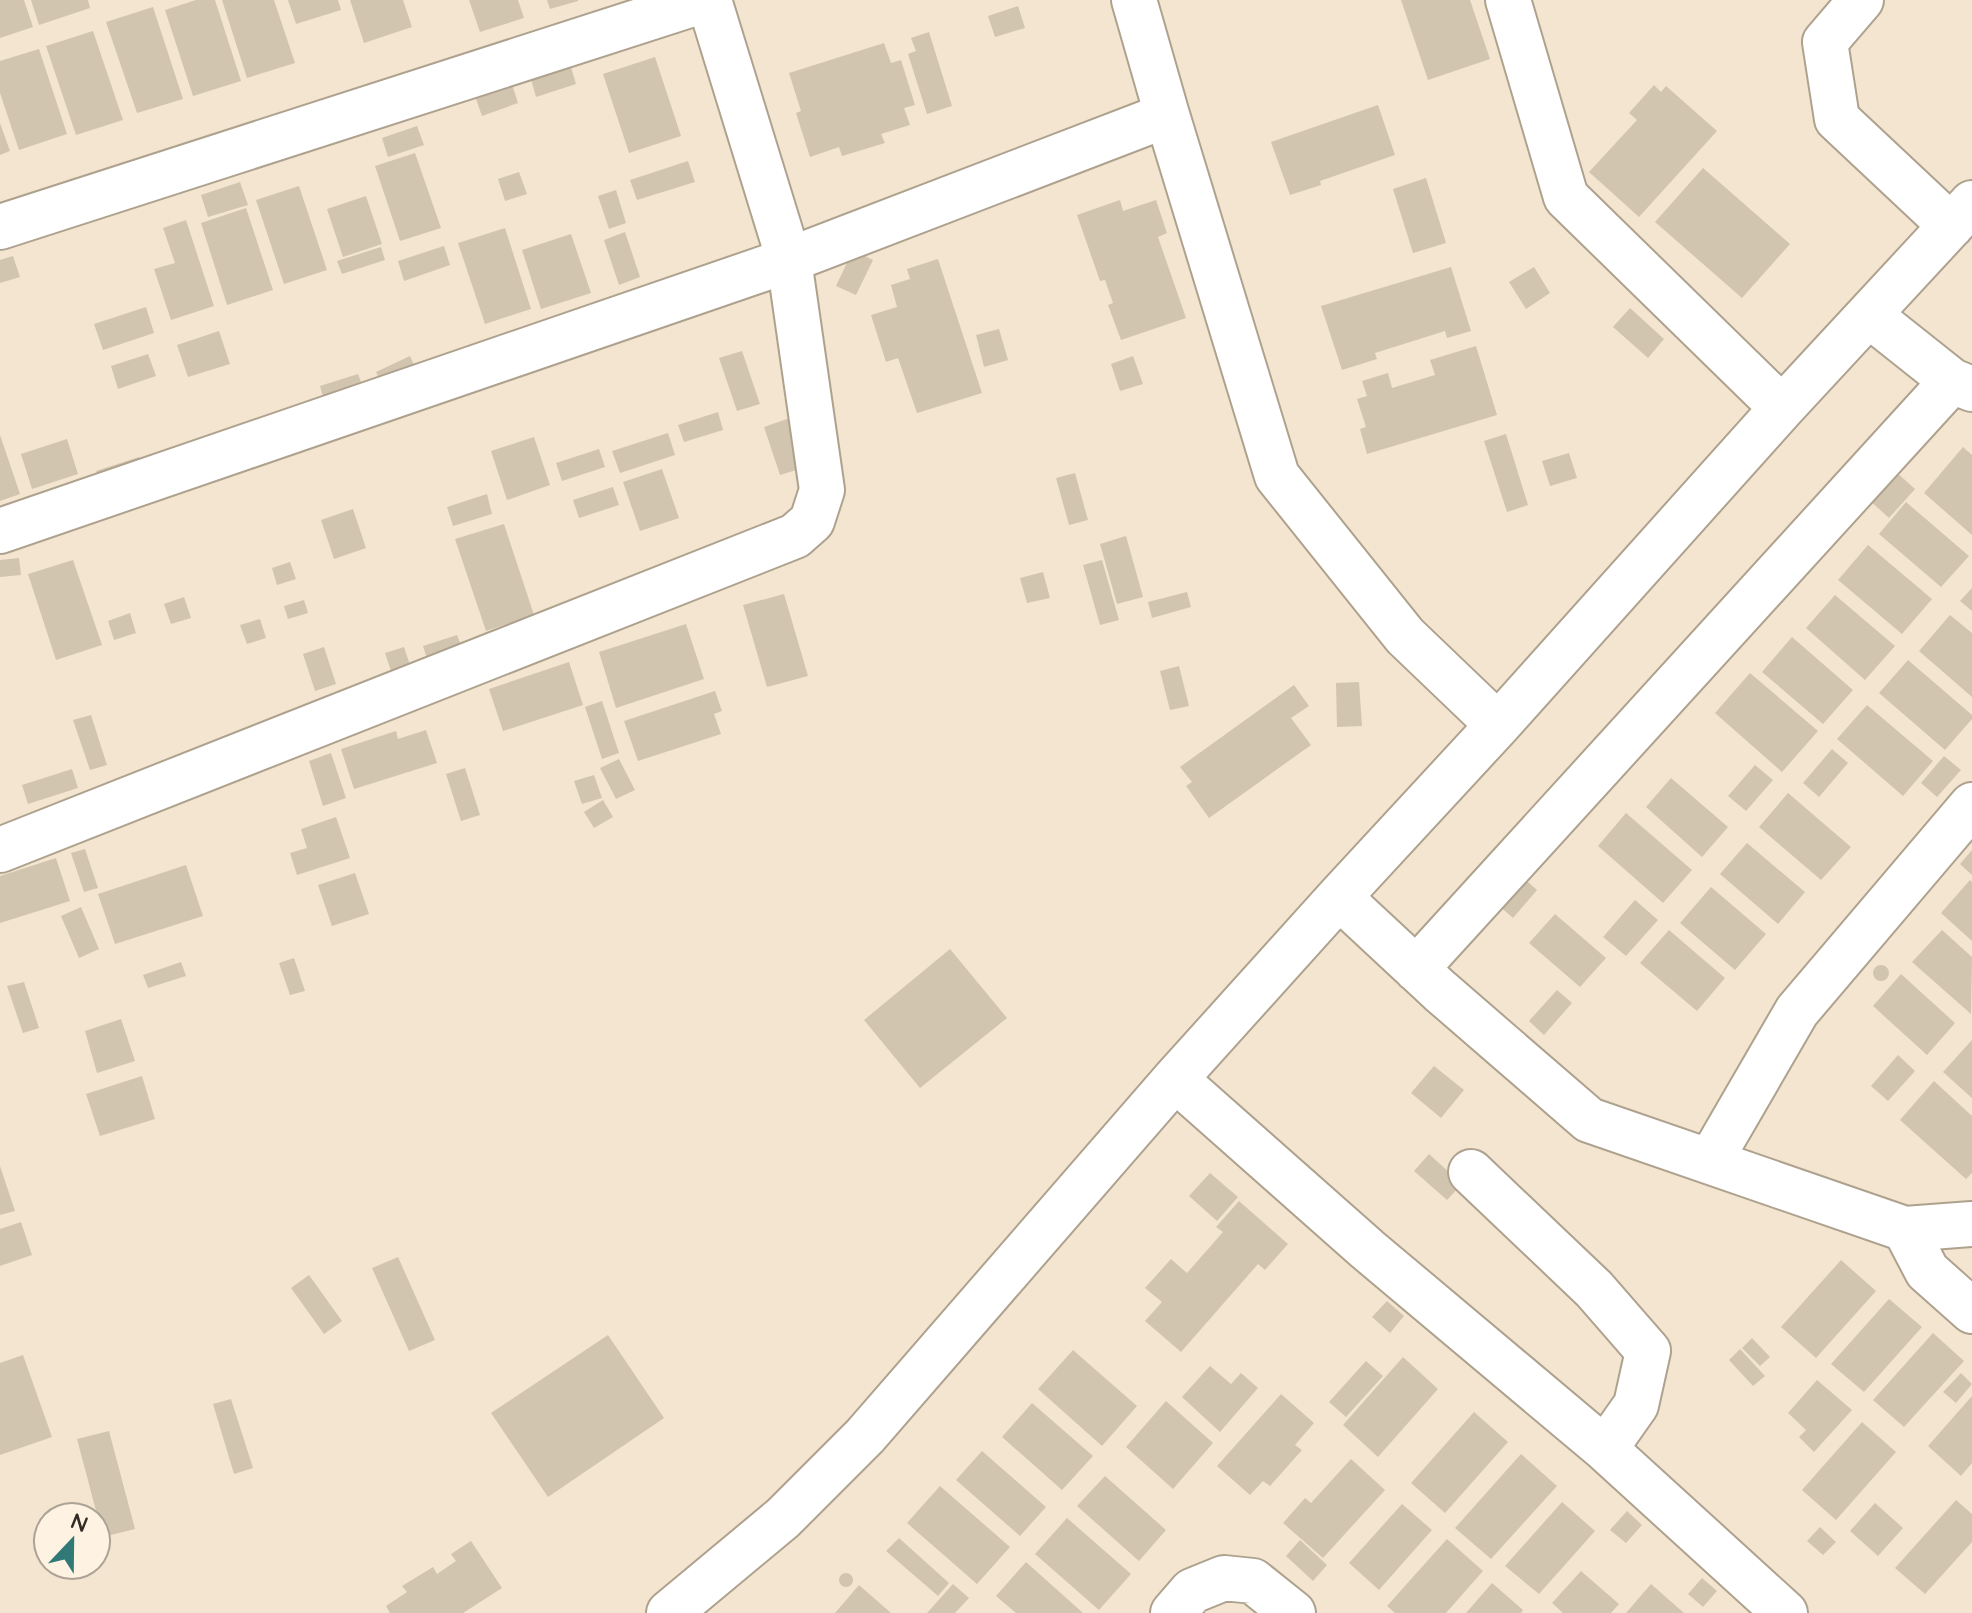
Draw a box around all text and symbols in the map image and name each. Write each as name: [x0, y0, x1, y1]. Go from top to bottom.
north arrow: [32, 1501, 112, 1581]
text: N: [67, 1506, 92, 1538]

